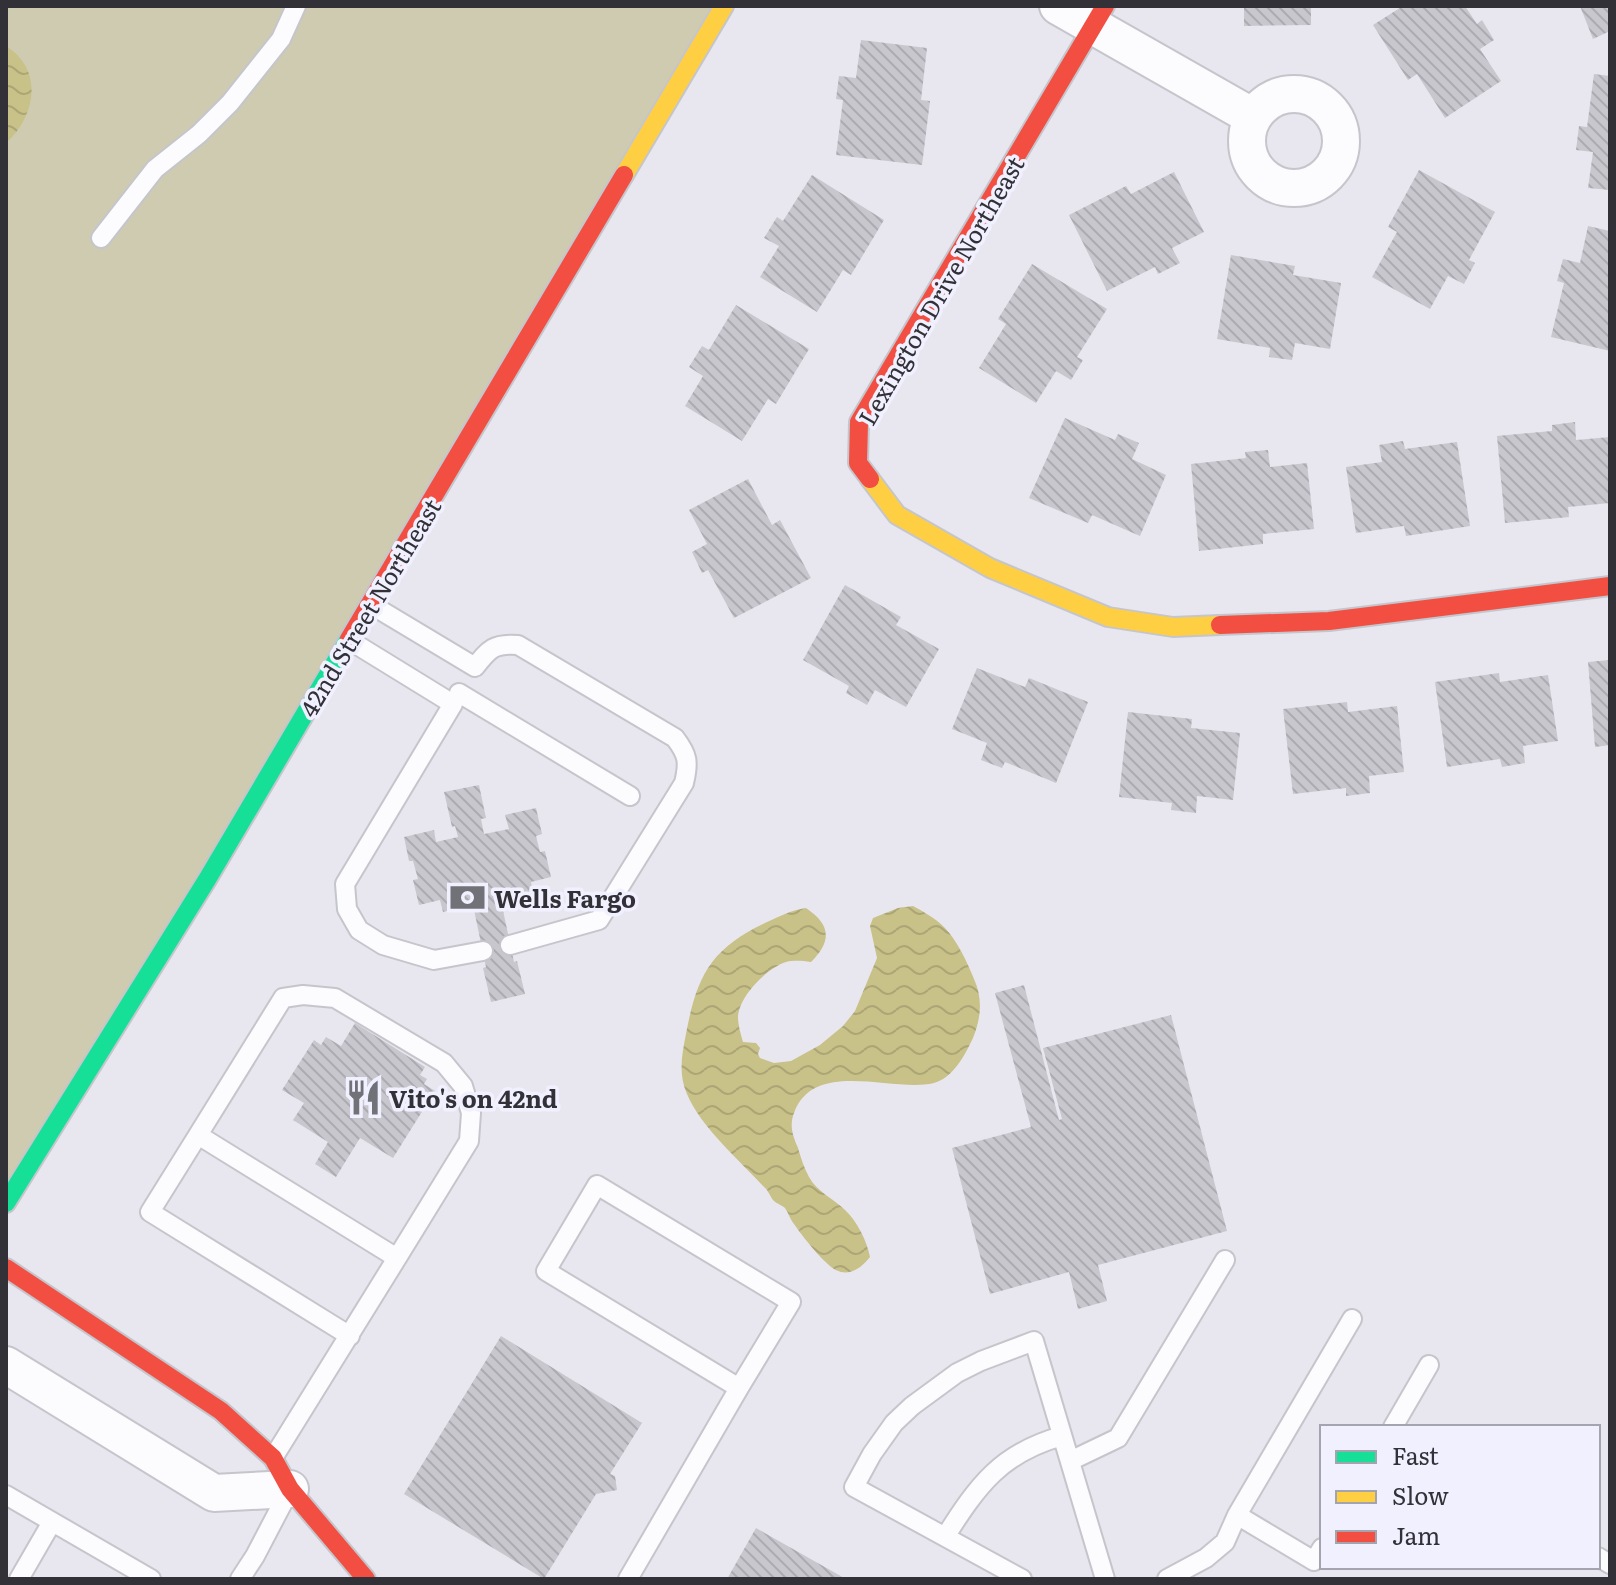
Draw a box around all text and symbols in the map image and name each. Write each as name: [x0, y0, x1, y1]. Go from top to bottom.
street label: Lexington Drive Northeast: [848, 149, 1032, 431]
street label: 42nd Street Northeast: [290, 491, 448, 723]
bank icon: Wells Fargo: [449, 878, 487, 916]
place label: Wells Fargo: [494, 880, 636, 915]
restaurant icon: Vito's on 42nd: [344, 1078, 382, 1116]
place label: Vito's on 42nd: [389, 1080, 558, 1115]
legend: [1320, 1425, 1600, 1569]
text: Fast: [1392, 1437, 1439, 1472]
text: Slow: [1392, 1477, 1449, 1512]
text: Jam: [1392, 1517, 1440, 1552]

